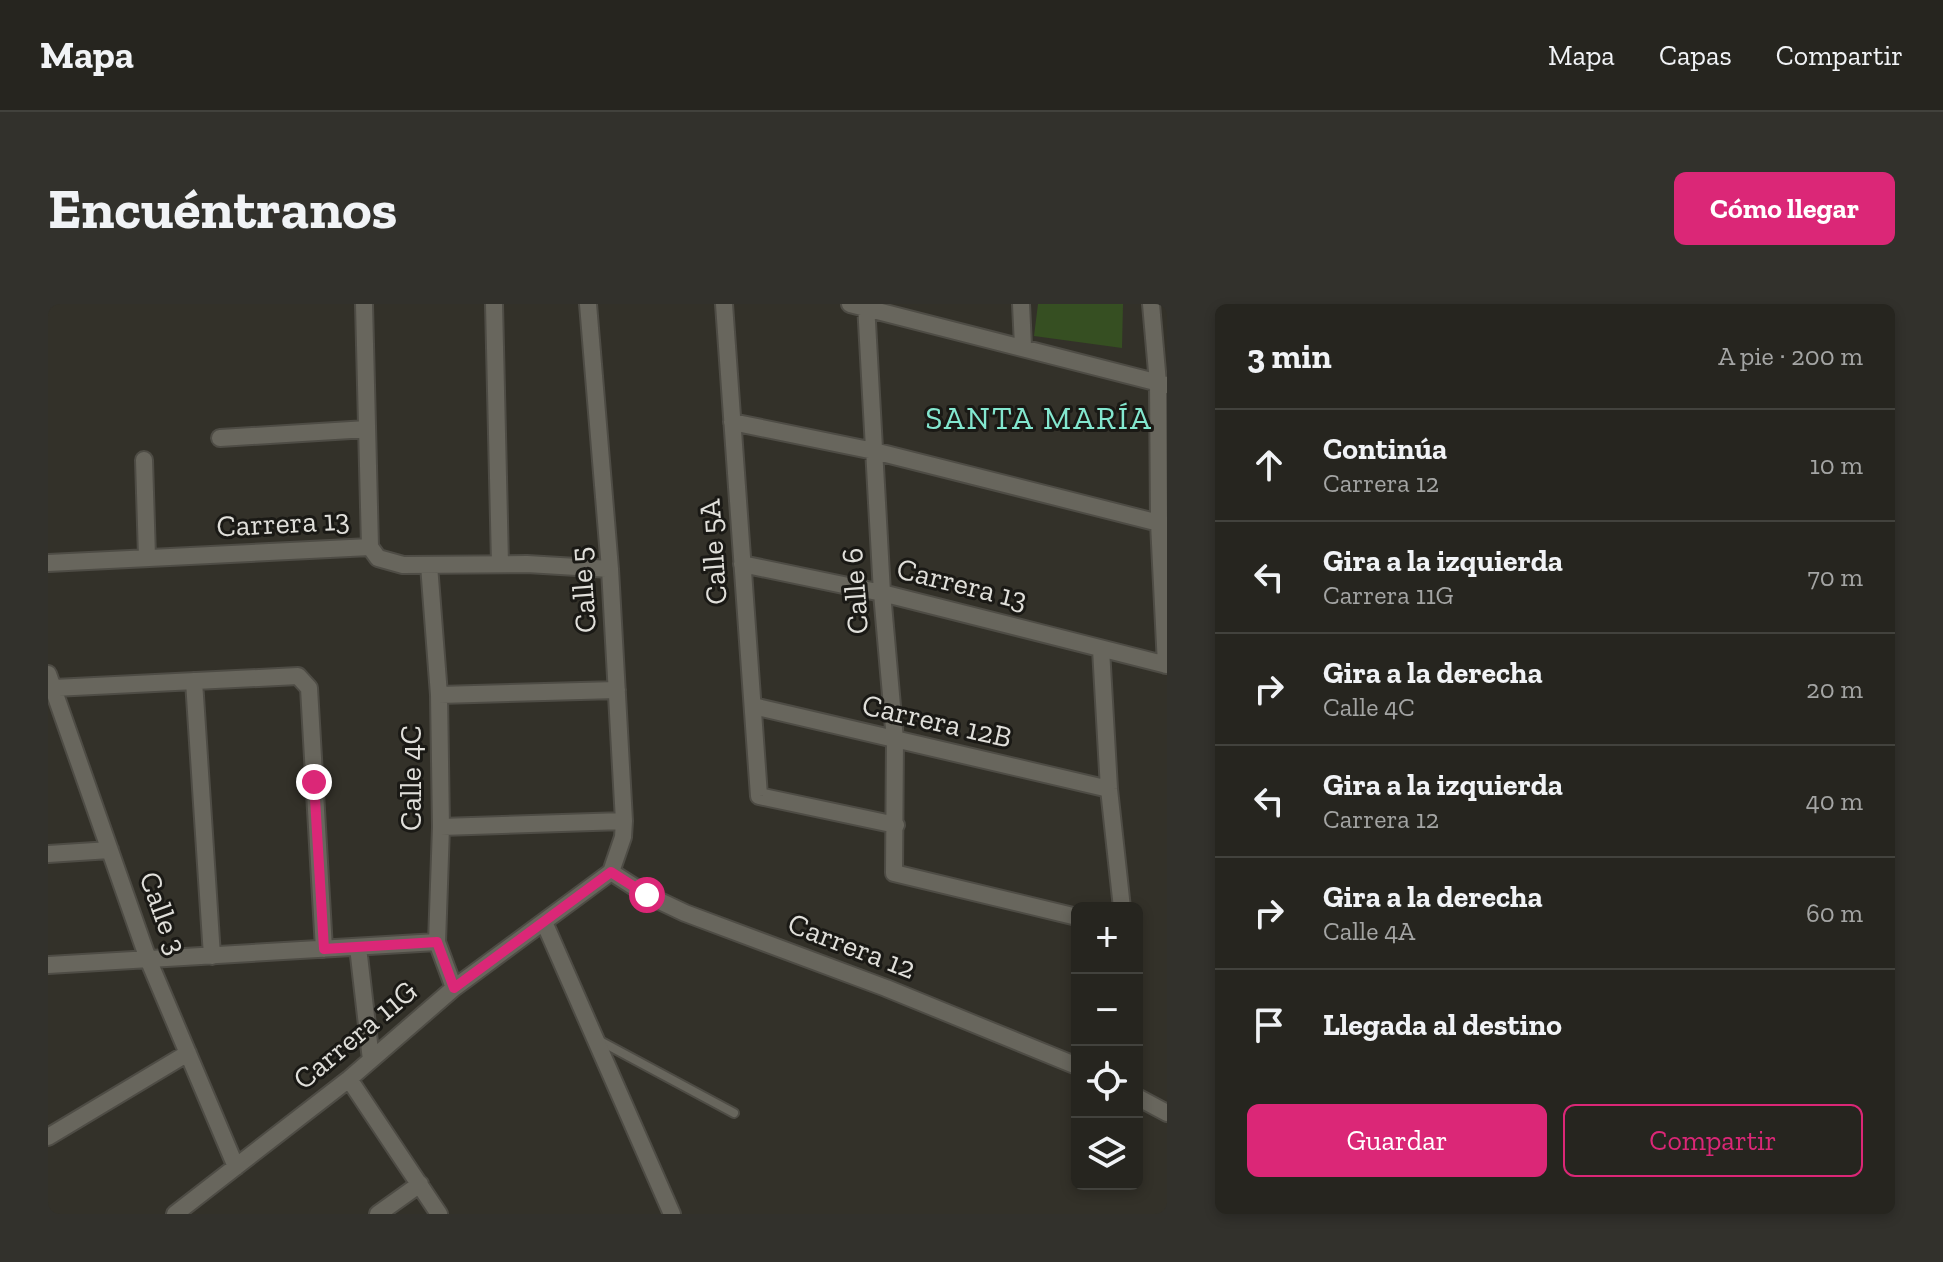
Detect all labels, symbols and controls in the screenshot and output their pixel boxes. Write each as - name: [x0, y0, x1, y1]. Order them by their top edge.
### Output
- text: Mapa: [40, 32, 134, 78]
- text: Mapa: [1548, 39, 1615, 72]
- text: Capas: [1659, 39, 1732, 72]
- text: Compartir: [1776, 39, 1903, 72]
- button: Cómo llegar: [1674, 172, 1895, 245]
- text: Encuéntranos: [48, 175, 397, 242]
- text: 3 min: [1247, 336, 1332, 377]
- text: A pie · 200 m: [1718, 340, 1863, 372]
- district label: SANTA MARÍA: [925, 399, 1153, 437]
- text: Continúa: [1323, 431, 1447, 467]
- icon: ahead: [1247, 443, 1291, 487]
- text: 10 m: [1810, 449, 1863, 481]
- text: Carrera 12: [1323, 467, 1439, 499]
- street label: Calle 5A: [691, 498, 735, 606]
- street label: Carrera 13: [216, 502, 350, 544]
- text: Gira a la izquierda: [1323, 543, 1563, 579]
- street label: Calle 5: [562, 546, 604, 634]
- street label: Calle 6: [834, 547, 876, 635]
- street label: Carrera 13: [893, 550, 1031, 618]
- icon: left: [1247, 555, 1291, 599]
- text: 70 m: [1807, 561, 1863, 593]
- text: Carrera 11G: [1323, 579, 1453, 611]
- text: Gira a la derecha: [1323, 655, 1543, 691]
- icon: right: [1247, 667, 1291, 711]
- text: 20 m: [1806, 673, 1863, 705]
- street label: Carrera 12B: [859, 686, 1015, 756]
- text: Calle 4C: [1323, 691, 1415, 723]
- street label: Calle 4C: [393, 725, 429, 831]
- route end: [296, 764, 332, 800]
- text: Gira a la izquierda: [1323, 767, 1563, 803]
- icon: left: [1247, 779, 1291, 823]
- text: 40 m: [1806, 785, 1863, 817]
- text: Carrera 12: [1323, 803, 1439, 835]
- street label: Calle 3: [131, 867, 195, 959]
- route start: [629, 877, 665, 913]
- text: Gira a la derecha: [1323, 879, 1543, 915]
- icon: right: [1247, 891, 1291, 935]
- text: 60 m: [1806, 897, 1863, 929]
- map controls: [1071, 902, 1143, 1190]
- button: +: [1071, 902, 1143, 974]
- street label: Carrera 12: [783, 905, 921, 987]
- text: Calle 4A: [1323, 915, 1415, 947]
- street label: Carrera 11G: [286, 973, 424, 1097]
- button: −: [1071, 974, 1143, 1046]
- icon: arrive: [1247, 1003, 1291, 1047]
- text: Llegada al destino: [1323, 1007, 1562, 1043]
- button: locate: [1071, 1046, 1143, 1118]
- button: Guardar: [1247, 1104, 1547, 1177]
- button: Compartir: [1563, 1104, 1863, 1177]
- button: layers: [1071, 1118, 1143, 1190]

